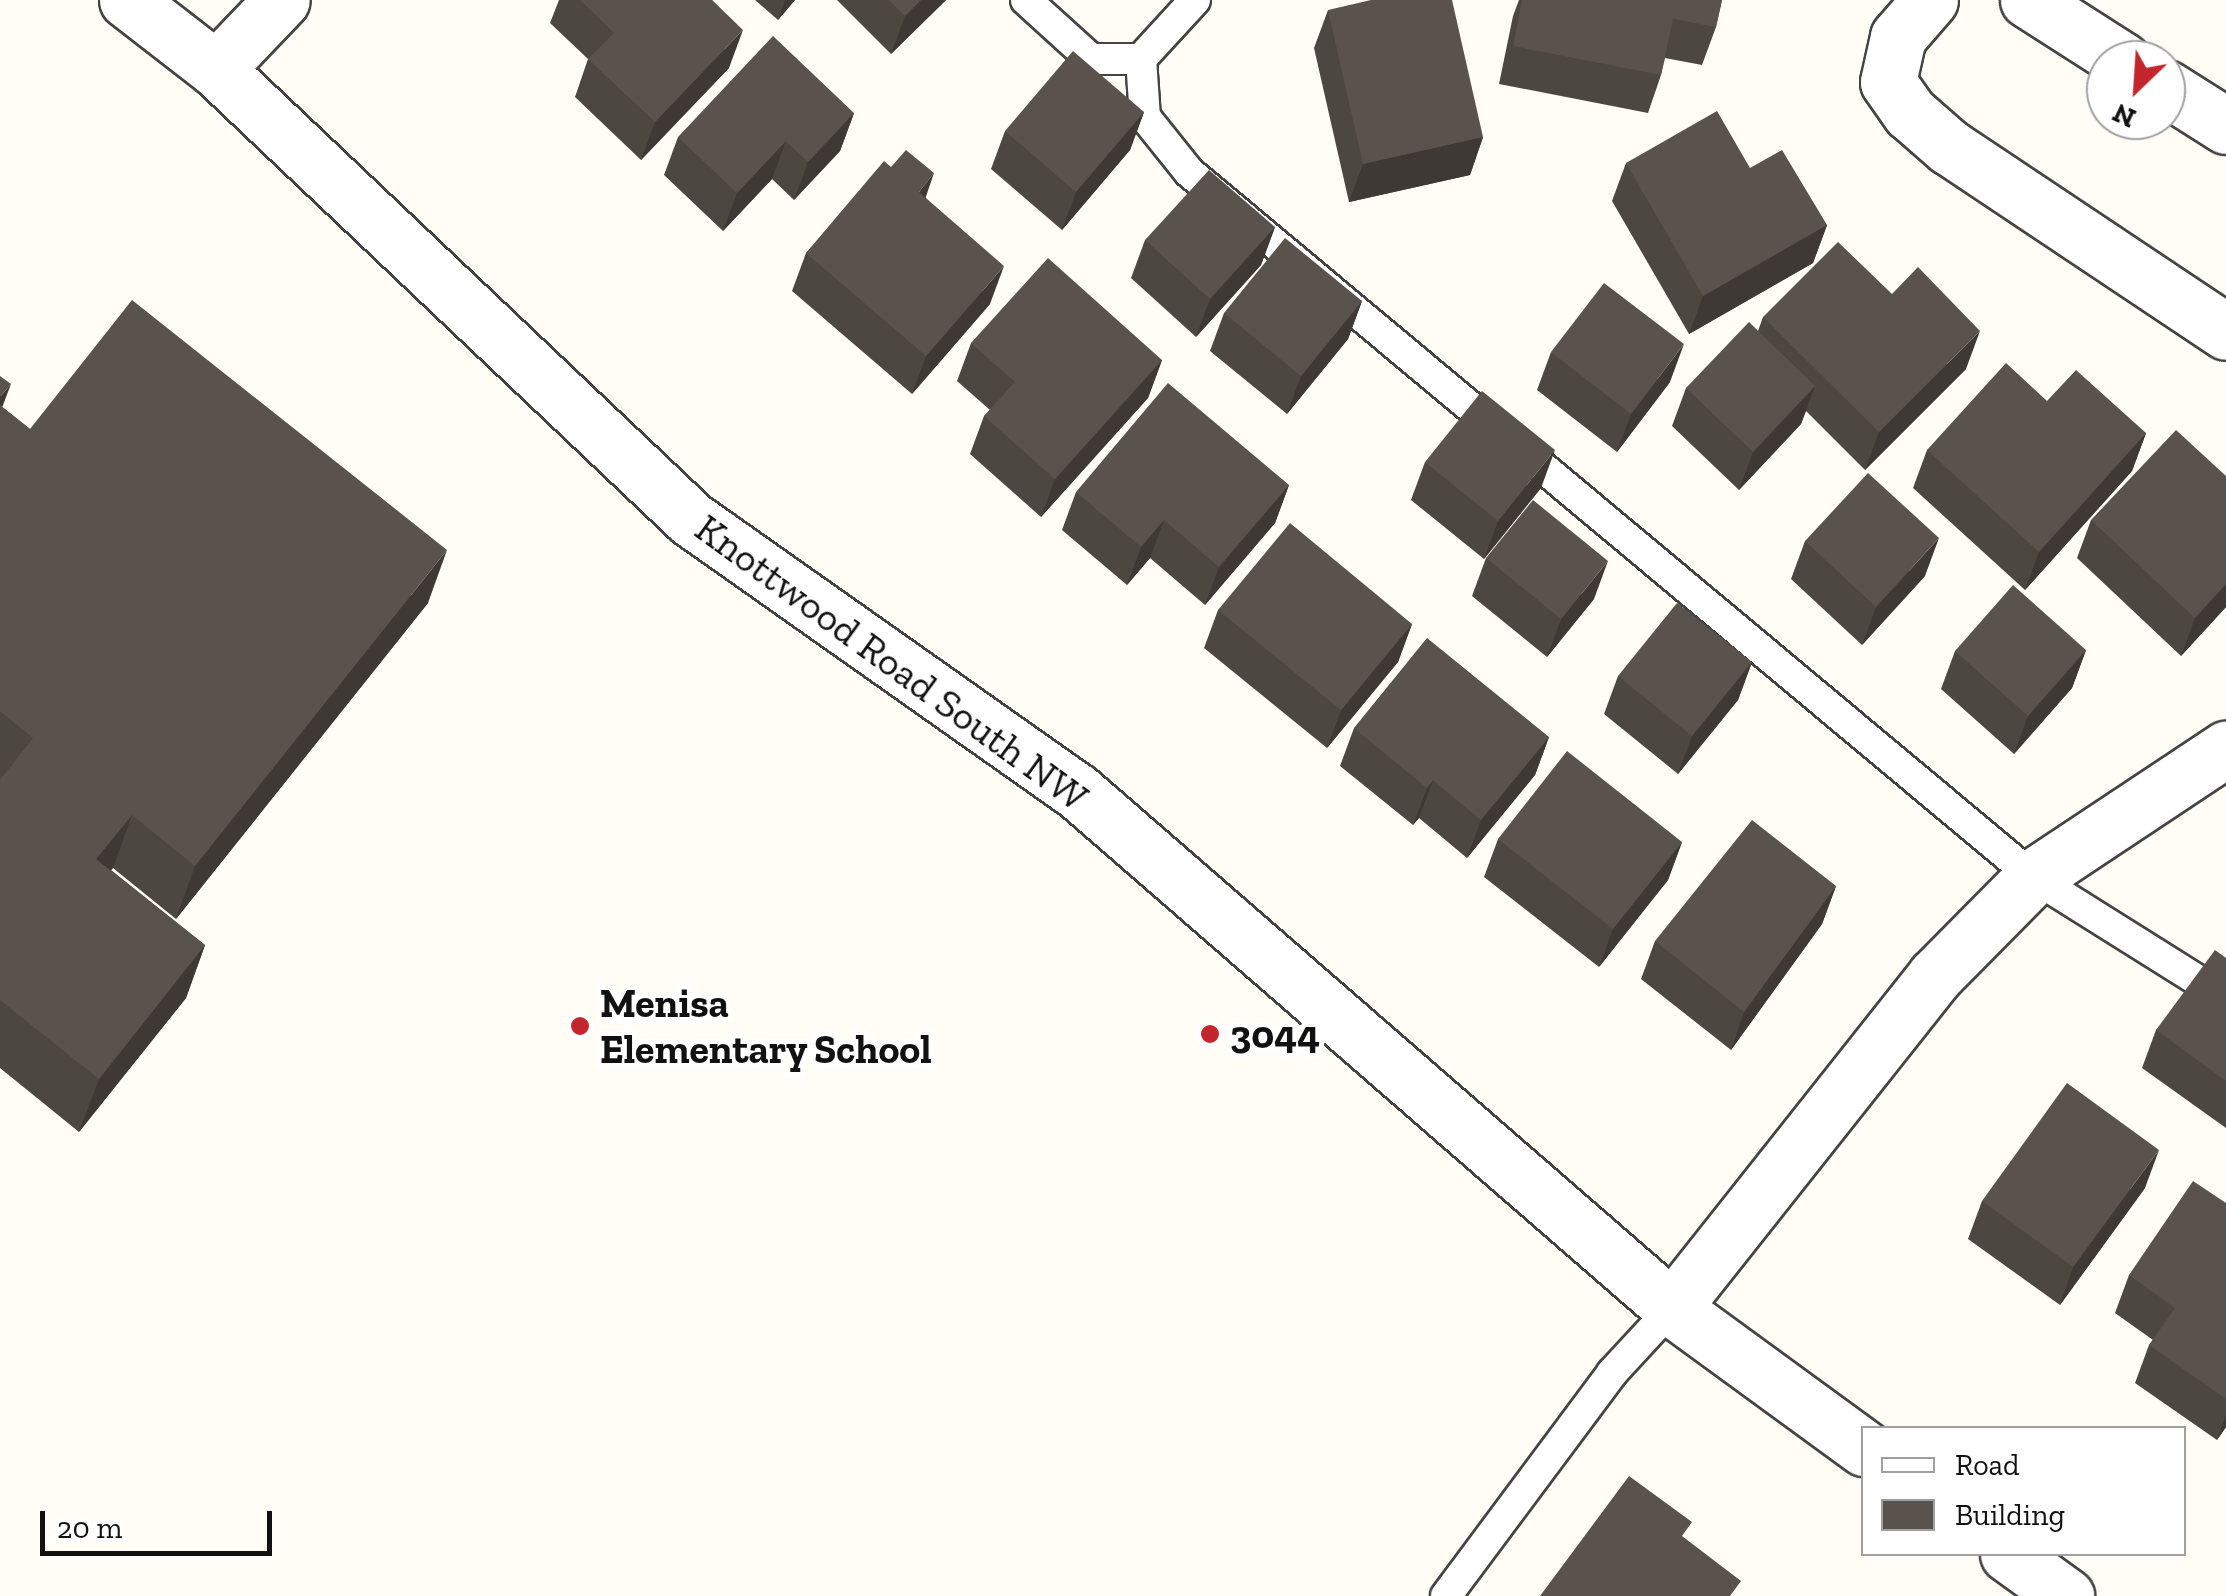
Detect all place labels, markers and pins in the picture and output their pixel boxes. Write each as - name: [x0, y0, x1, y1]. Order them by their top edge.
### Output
- place label: Menisa Elementary School: [600, 979, 933, 1073]
- place label: 3044: [1230, 1010, 1320, 1058]
- marker: Menisa Elementary School: [569, 1015, 591, 1037]
- marker: 3044: [1199, 1023, 1221, 1045]

